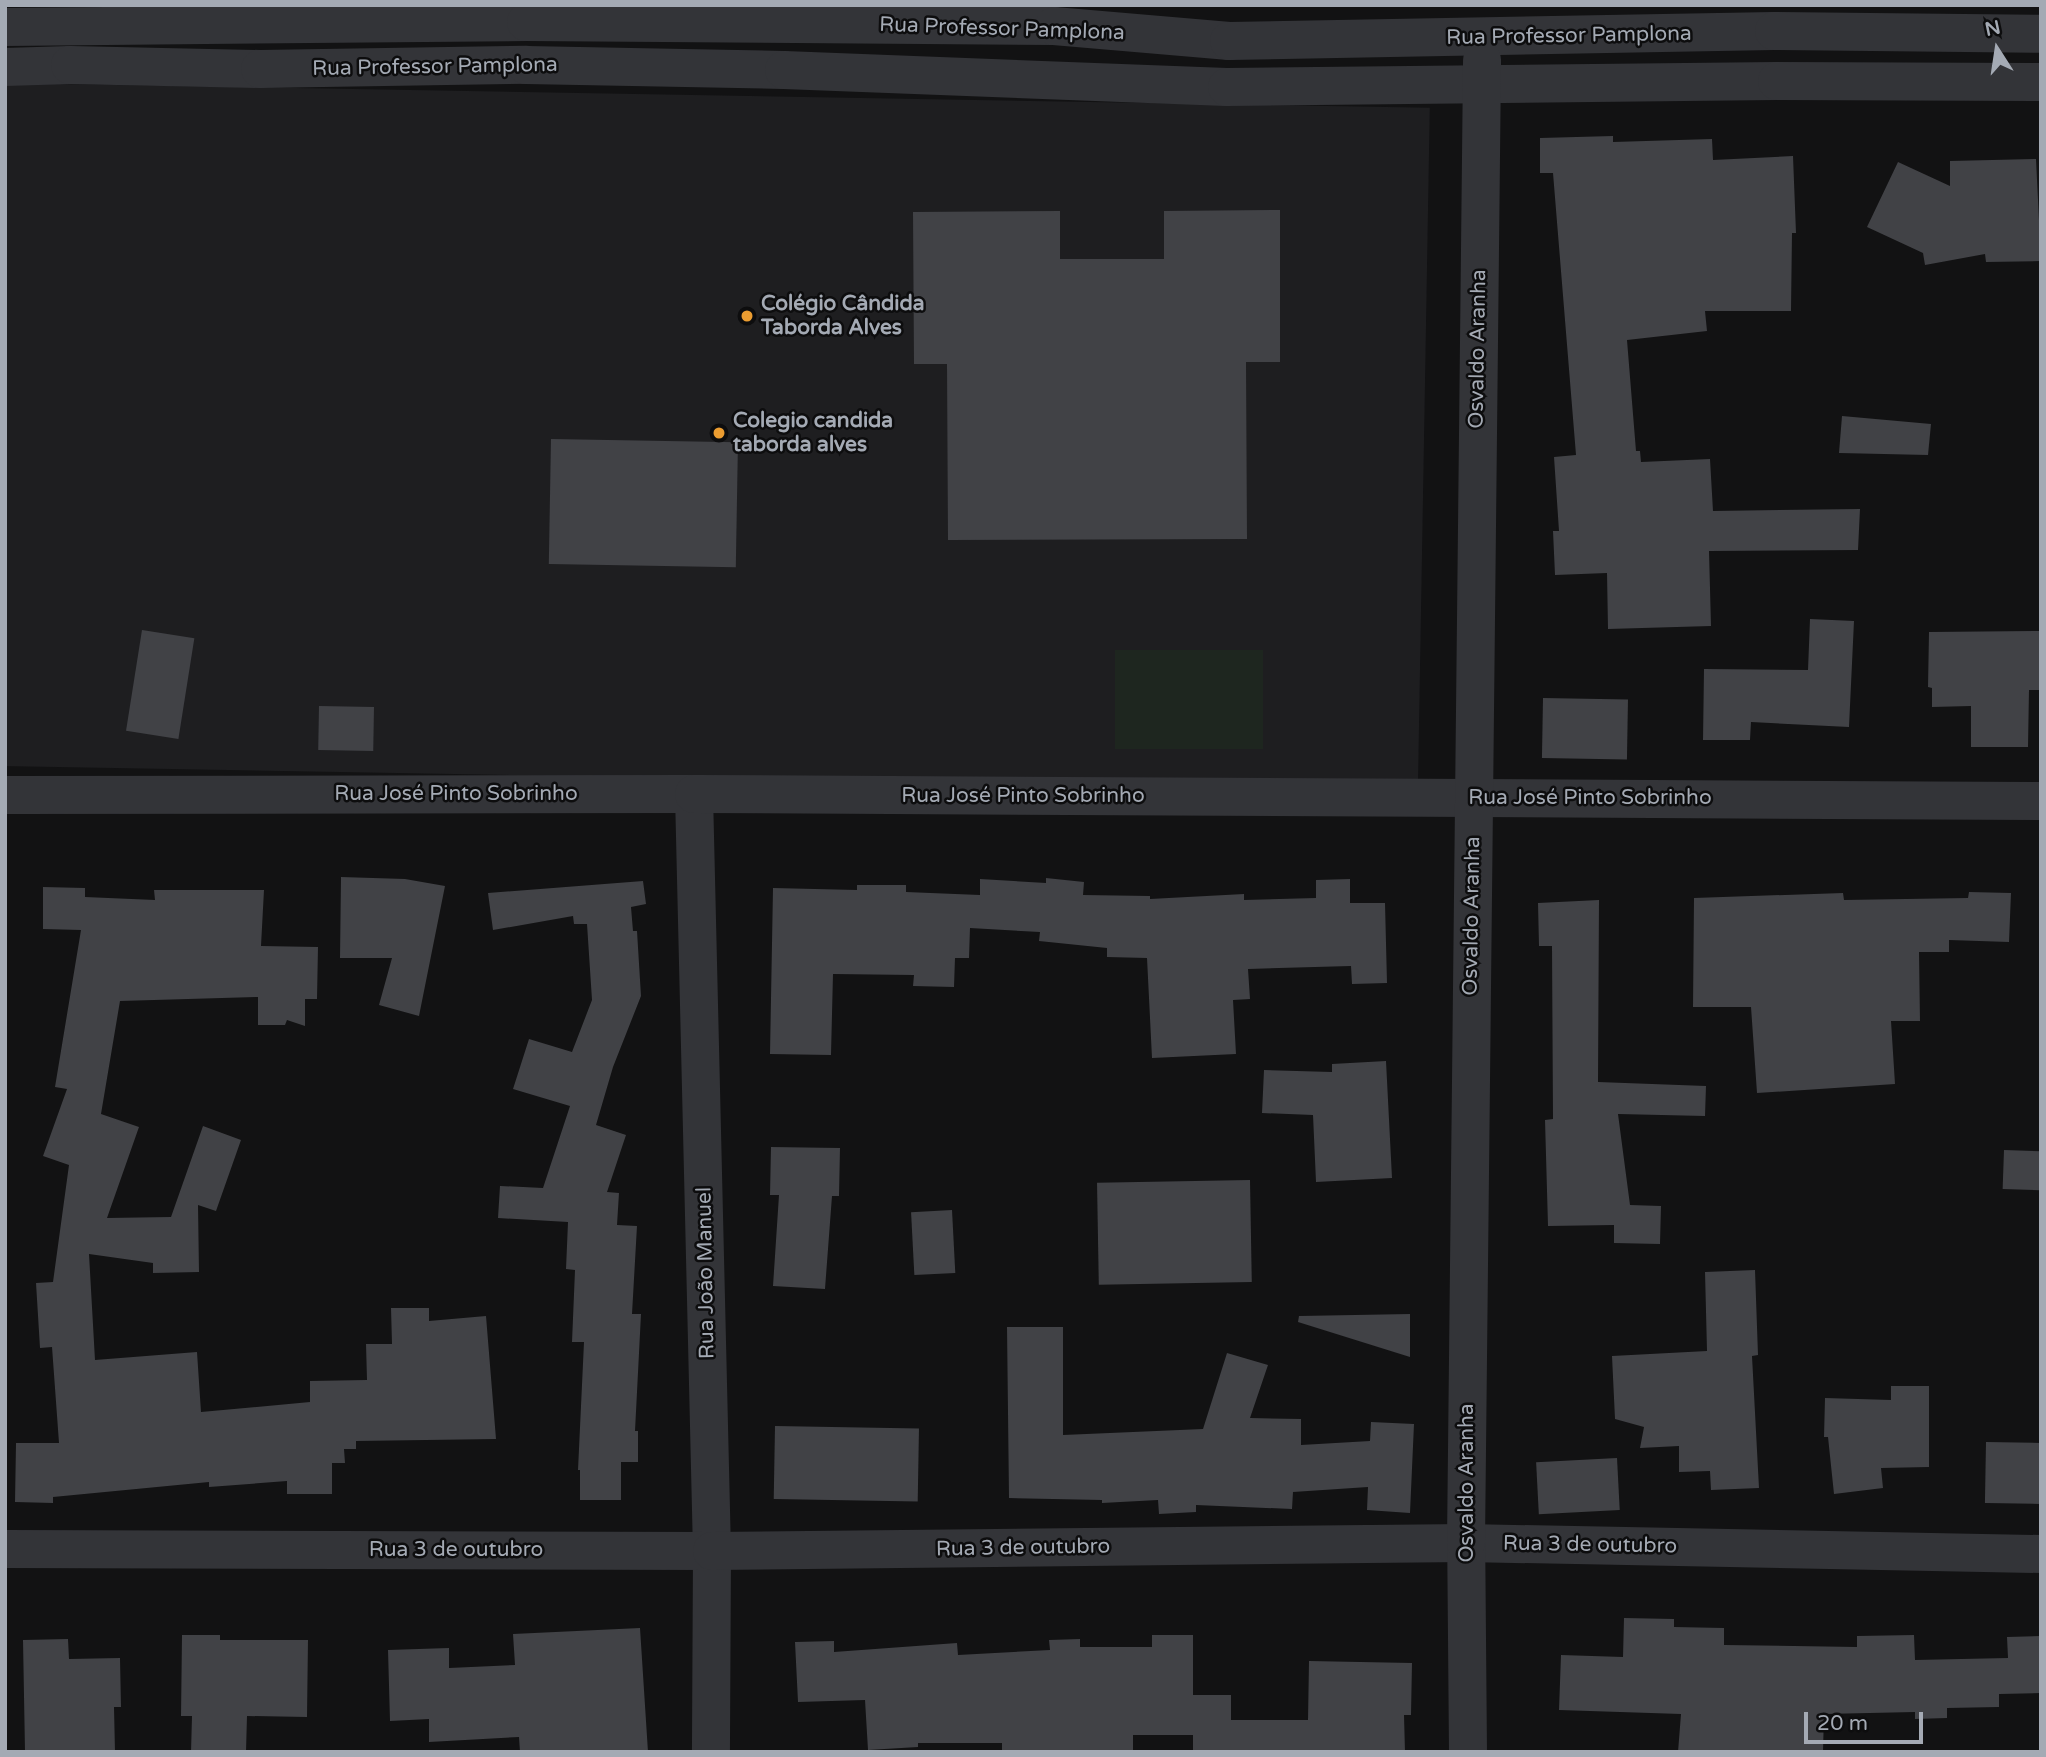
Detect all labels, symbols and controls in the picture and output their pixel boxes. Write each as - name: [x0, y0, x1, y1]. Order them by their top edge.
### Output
- street label: Rua Professor Pamplona: [879, 12, 1125, 46]
- north arrow: [1962, 14, 2032, 84]
- text: N: [1983, 16, 2002, 41]
- street label: Rua Professor Pamplona: [1446, 21, 1692, 51]
- street label: Rua Professor Pamplona: [312, 52, 558, 82]
- street label: Osvaldo Aranha: [1464, 269, 1492, 429]
- place label: Colégio Cândida Taborda Alves: [761, 291, 925, 341]
- marker: Colégio Cândida Taborda Alves: [739, 308, 755, 324]
- place label: Colegio candida taborda alves: [733, 408, 893, 458]
- marker: Colegio candida taborda alves: [711, 425, 727, 441]
- street label: Rua José Pinto Sobrinho: [334, 781, 578, 807]
- street label: Rua José Pinto Sobrinho: [901, 783, 1145, 809]
- street label: Rua José Pinto Sobrinho: [1468, 785, 1712, 811]
- street label: Osvaldo Aranha: [1458, 836, 1486, 996]
- street label: Rua João Manuel: [692, 1187, 720, 1359]
- street label: Osvaldo Aranha: [1454, 1403, 1480, 1563]
- street label: Rua 3 de outubro: [1503, 1531, 1677, 1559]
- street label: Rua 3 de outubro: [936, 1534, 1110, 1562]
- street label: Rua 3 de outubro: [369, 1537, 543, 1563]
- scale bar: [1808, 1698, 1927, 1742]
- text: 20 m: [1817, 1711, 1868, 1736]

